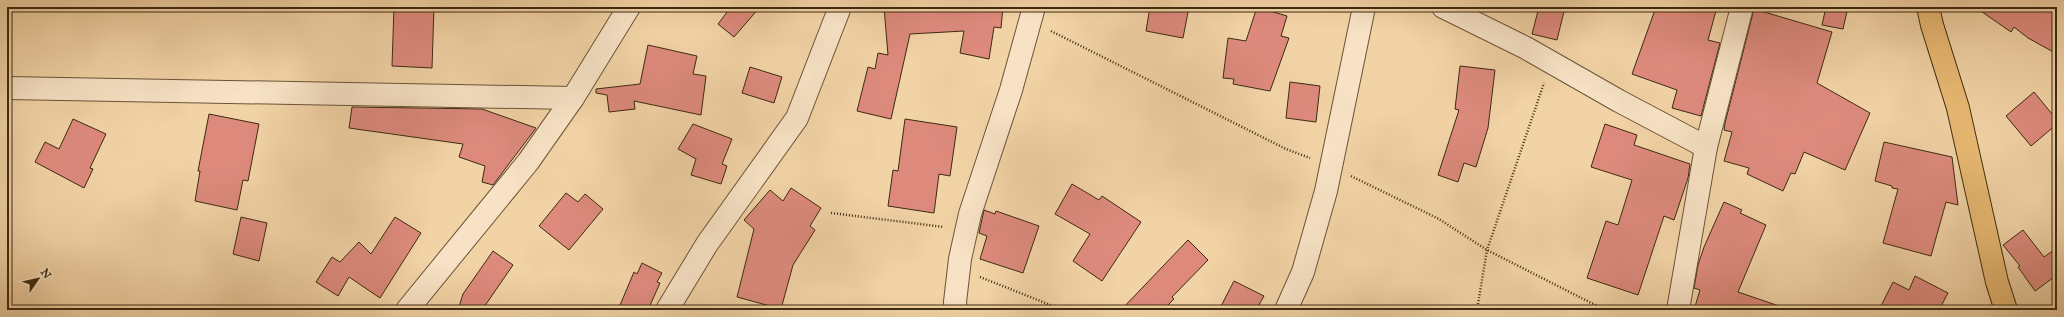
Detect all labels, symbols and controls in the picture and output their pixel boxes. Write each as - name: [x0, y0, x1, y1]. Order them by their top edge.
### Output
- north arrow: [18, 259, 58, 299]
- text: N: [38, 266, 54, 282]

